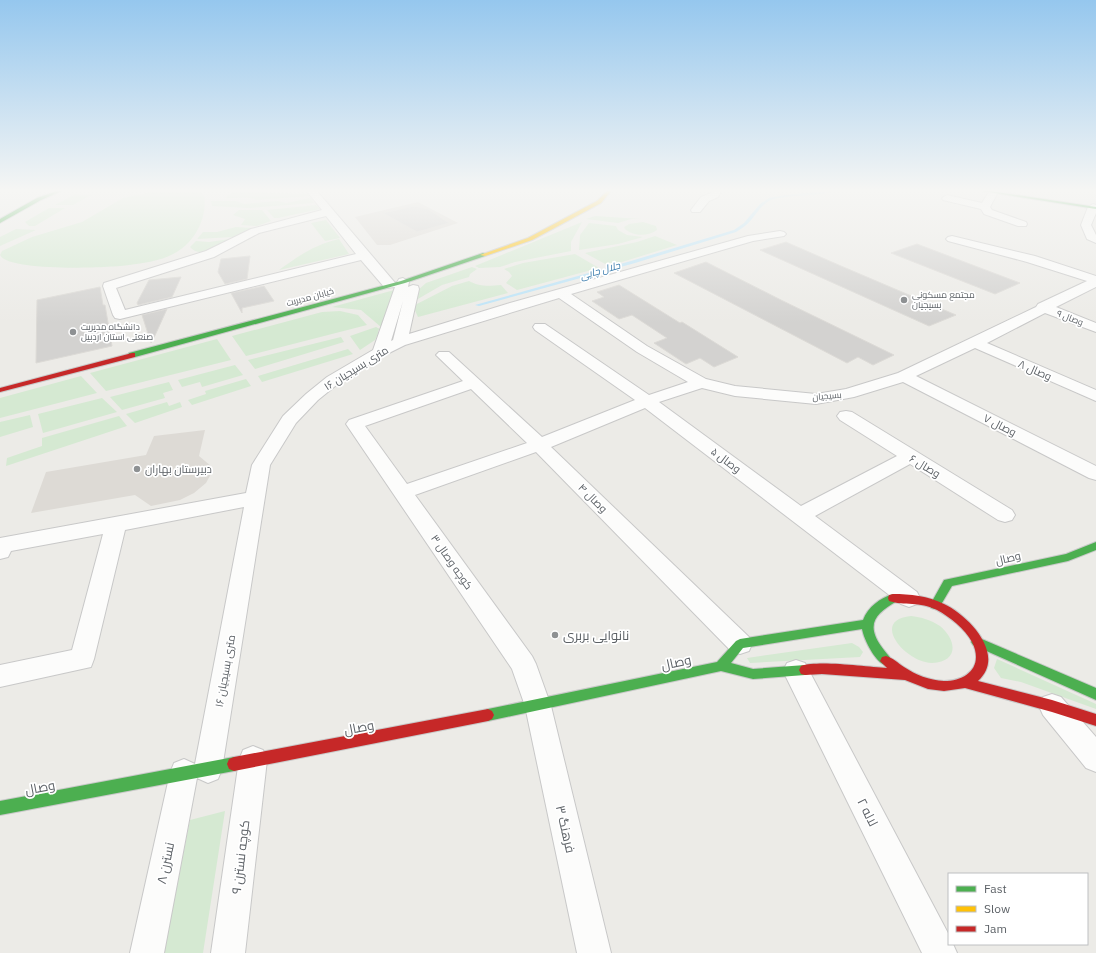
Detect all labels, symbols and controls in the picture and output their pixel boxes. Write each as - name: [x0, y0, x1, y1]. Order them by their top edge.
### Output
- water label: جلال چایی: [578, 258, 622, 283]
- street label: خیابان مدیریت: [285, 285, 335, 308]
- place label: مجتمع مسکونی بسیجیان: [912, 289, 975, 310]
- marker: مجتمع مسکونی بسیجیان: [899, 295, 909, 305]
- street label: وصال ۹: [1055, 307, 1085, 329]
- place label: دانشگاه مدیریت صنعتی استان اردبیل: [81, 321, 153, 342]
- marker: دانشگاه مدیریت صنعتی استان اردبیل: [68, 327, 78, 337]
- street label: ۱۶ متری بسیجیان: [321, 343, 391, 393]
- street label: وصال ۸: [1016, 356, 1054, 384]
- street label: بسیجیان: [812, 389, 842, 402]
- street label: وصال ۷: [981, 411, 1019, 439]
- street label: وصال ۵: [708, 444, 744, 476]
- street label: وصال ۶: [907, 451, 943, 481]
- place label: دبیرستان بهاران: [145, 462, 212, 476]
- marker: دبیرستان بهاران: [132, 464, 142, 474]
- street label: وصال ۴: [575, 480, 611, 516]
- street label: کوچه وصال ۳: [428, 532, 476, 592]
- street label: وصال: [994, 548, 1022, 568]
- place label: نانوایی بربری: [563, 627, 629, 644]
- marker: نانوایی بربری: [550, 630, 560, 640]
- street label: ۱۶ متری بسیجیان: [212, 634, 238, 708]
- street label: وصال: [660, 651, 693, 674]
- street label: وصال: [343, 716, 376, 739]
- street label: وصال: [24, 776, 57, 799]
- street label: لاله ۲: [853, 795, 882, 829]
- street label: فرهنگ ۳: [552, 804, 579, 855]
- street label: کوچه نسترن ۹: [228, 819, 254, 895]
- street label: نسترن ۸: [153, 841, 178, 886]
- legend: [948, 873, 1088, 945]
- text: Fast: [984, 881, 1007, 896]
- text: Slow: [984, 901, 1010, 916]
- text: Jam: [984, 921, 1007, 936]

